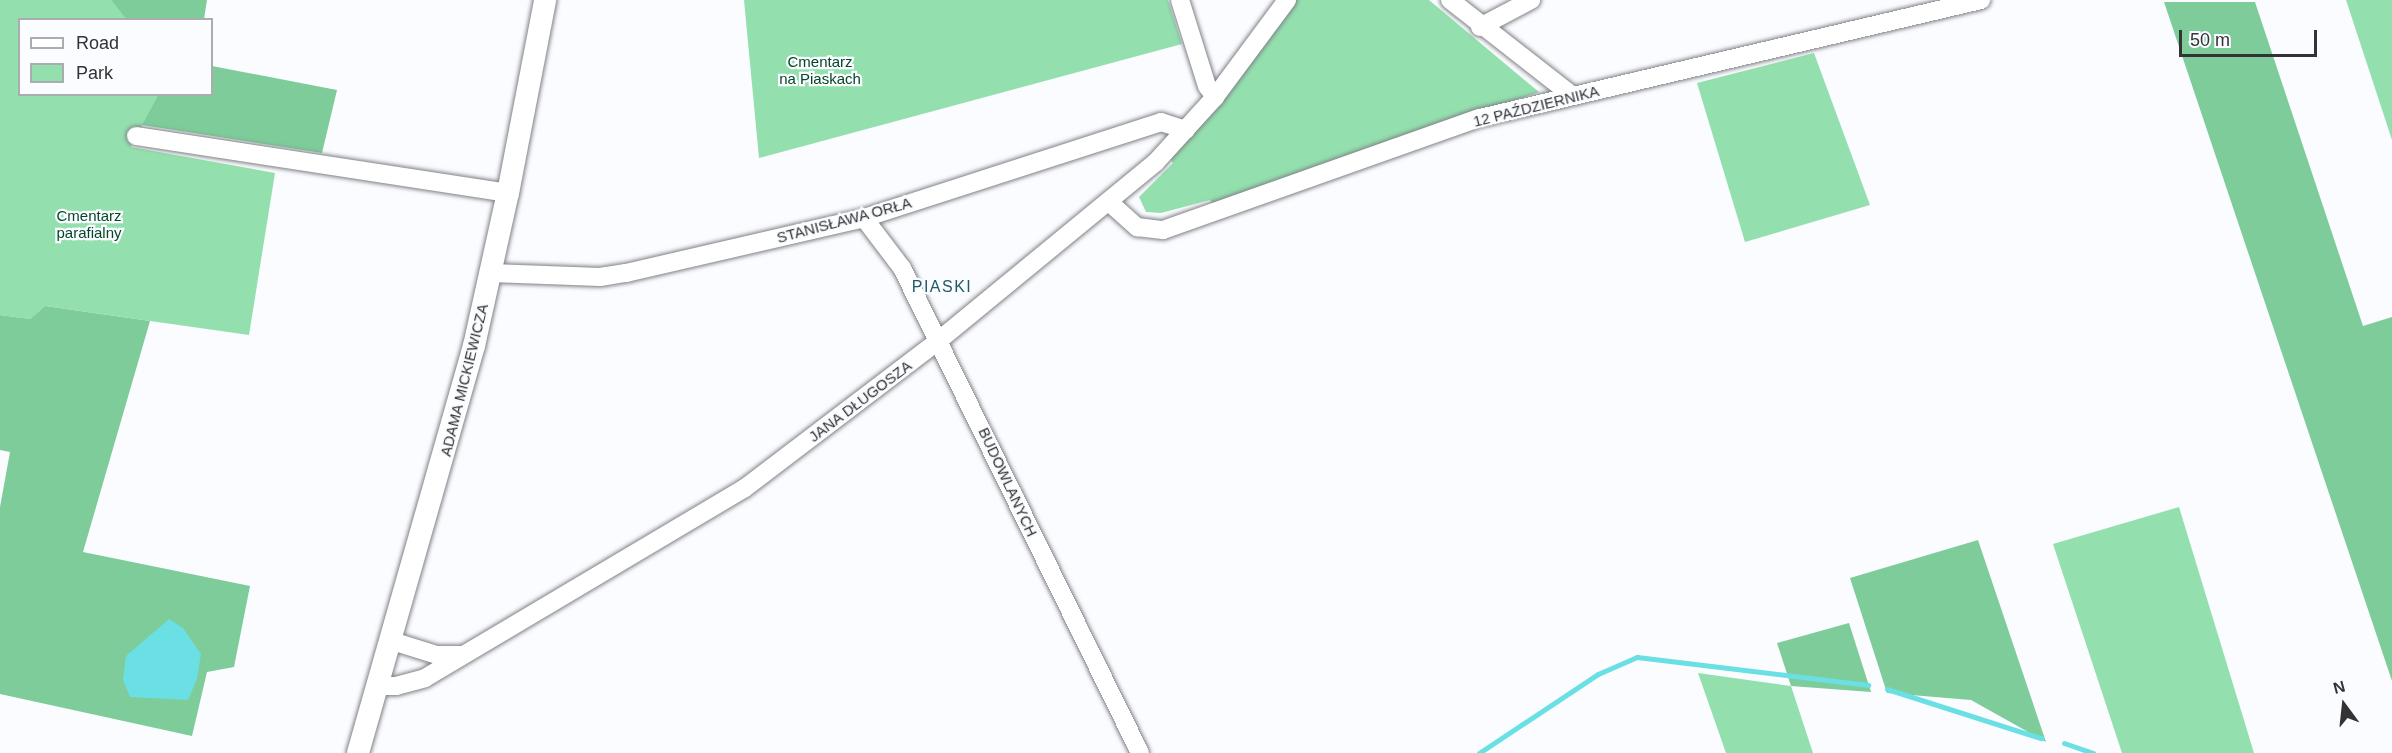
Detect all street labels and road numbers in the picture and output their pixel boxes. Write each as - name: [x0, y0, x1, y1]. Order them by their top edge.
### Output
- street label: 12 PAŹDZIERNIKA: [1471, 82, 1601, 130]
- street label: STANISŁAWA ORŁA: [774, 193, 914, 247]
- street label: ADAMA MICKIEWICZA: [436, 301, 492, 459]
- street label: JANA DŁUGOSZA: [805, 356, 915, 446]
- street label: BUDOWLANYCH: [975, 425, 1041, 539]

